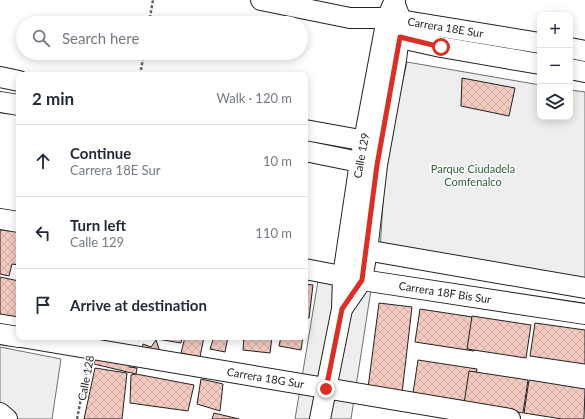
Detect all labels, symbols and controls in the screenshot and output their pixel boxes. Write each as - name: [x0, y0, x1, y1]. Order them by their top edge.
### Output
- map controls: [537, 12, 573, 120]
- button: +: [537, 12, 573, 48]
- street label: Carrera 18E Sur: [407, 14, 484, 40]
- search box: [16, 16, 308, 60]
- icon: search: [30, 27, 52, 49]
- text: Search here: [62, 29, 139, 47]
- route start: [432, 38, 450, 56]
- button: −: [537, 48, 573, 84]
- button: layers: [537, 84, 573, 120]
- text: 2 min: [32, 88, 74, 109]
- text: Walk · 120 m: [216, 90, 292, 106]
- street label: Calle 129: [351, 132, 371, 179]
- text: Continue: [70, 144, 131, 162]
- icon: ahead: [32, 150, 54, 172]
- text: 10 m: [263, 153, 292, 169]
- text: Carrera 18E Sur: [70, 162, 160, 178]
- park label: Parque Ciudadela Comfenalco: [431, 162, 515, 188]
- text: Turn left: [70, 216, 126, 234]
- icon: left: [32, 222, 54, 244]
- text: 110 m: [255, 225, 292, 241]
- text: Calle 129: [70, 234, 124, 250]
- street label: Carrera 18F Bis Sur: [398, 279, 492, 306]
- icon: arrive: [32, 294, 54, 316]
- text: Arrive at destination: [70, 296, 207, 314]
- street label: Calle 128: [75, 354, 96, 402]
- street label: Carrera 18G Sur: [226, 365, 305, 390]
- route end: [317, 380, 335, 398]

